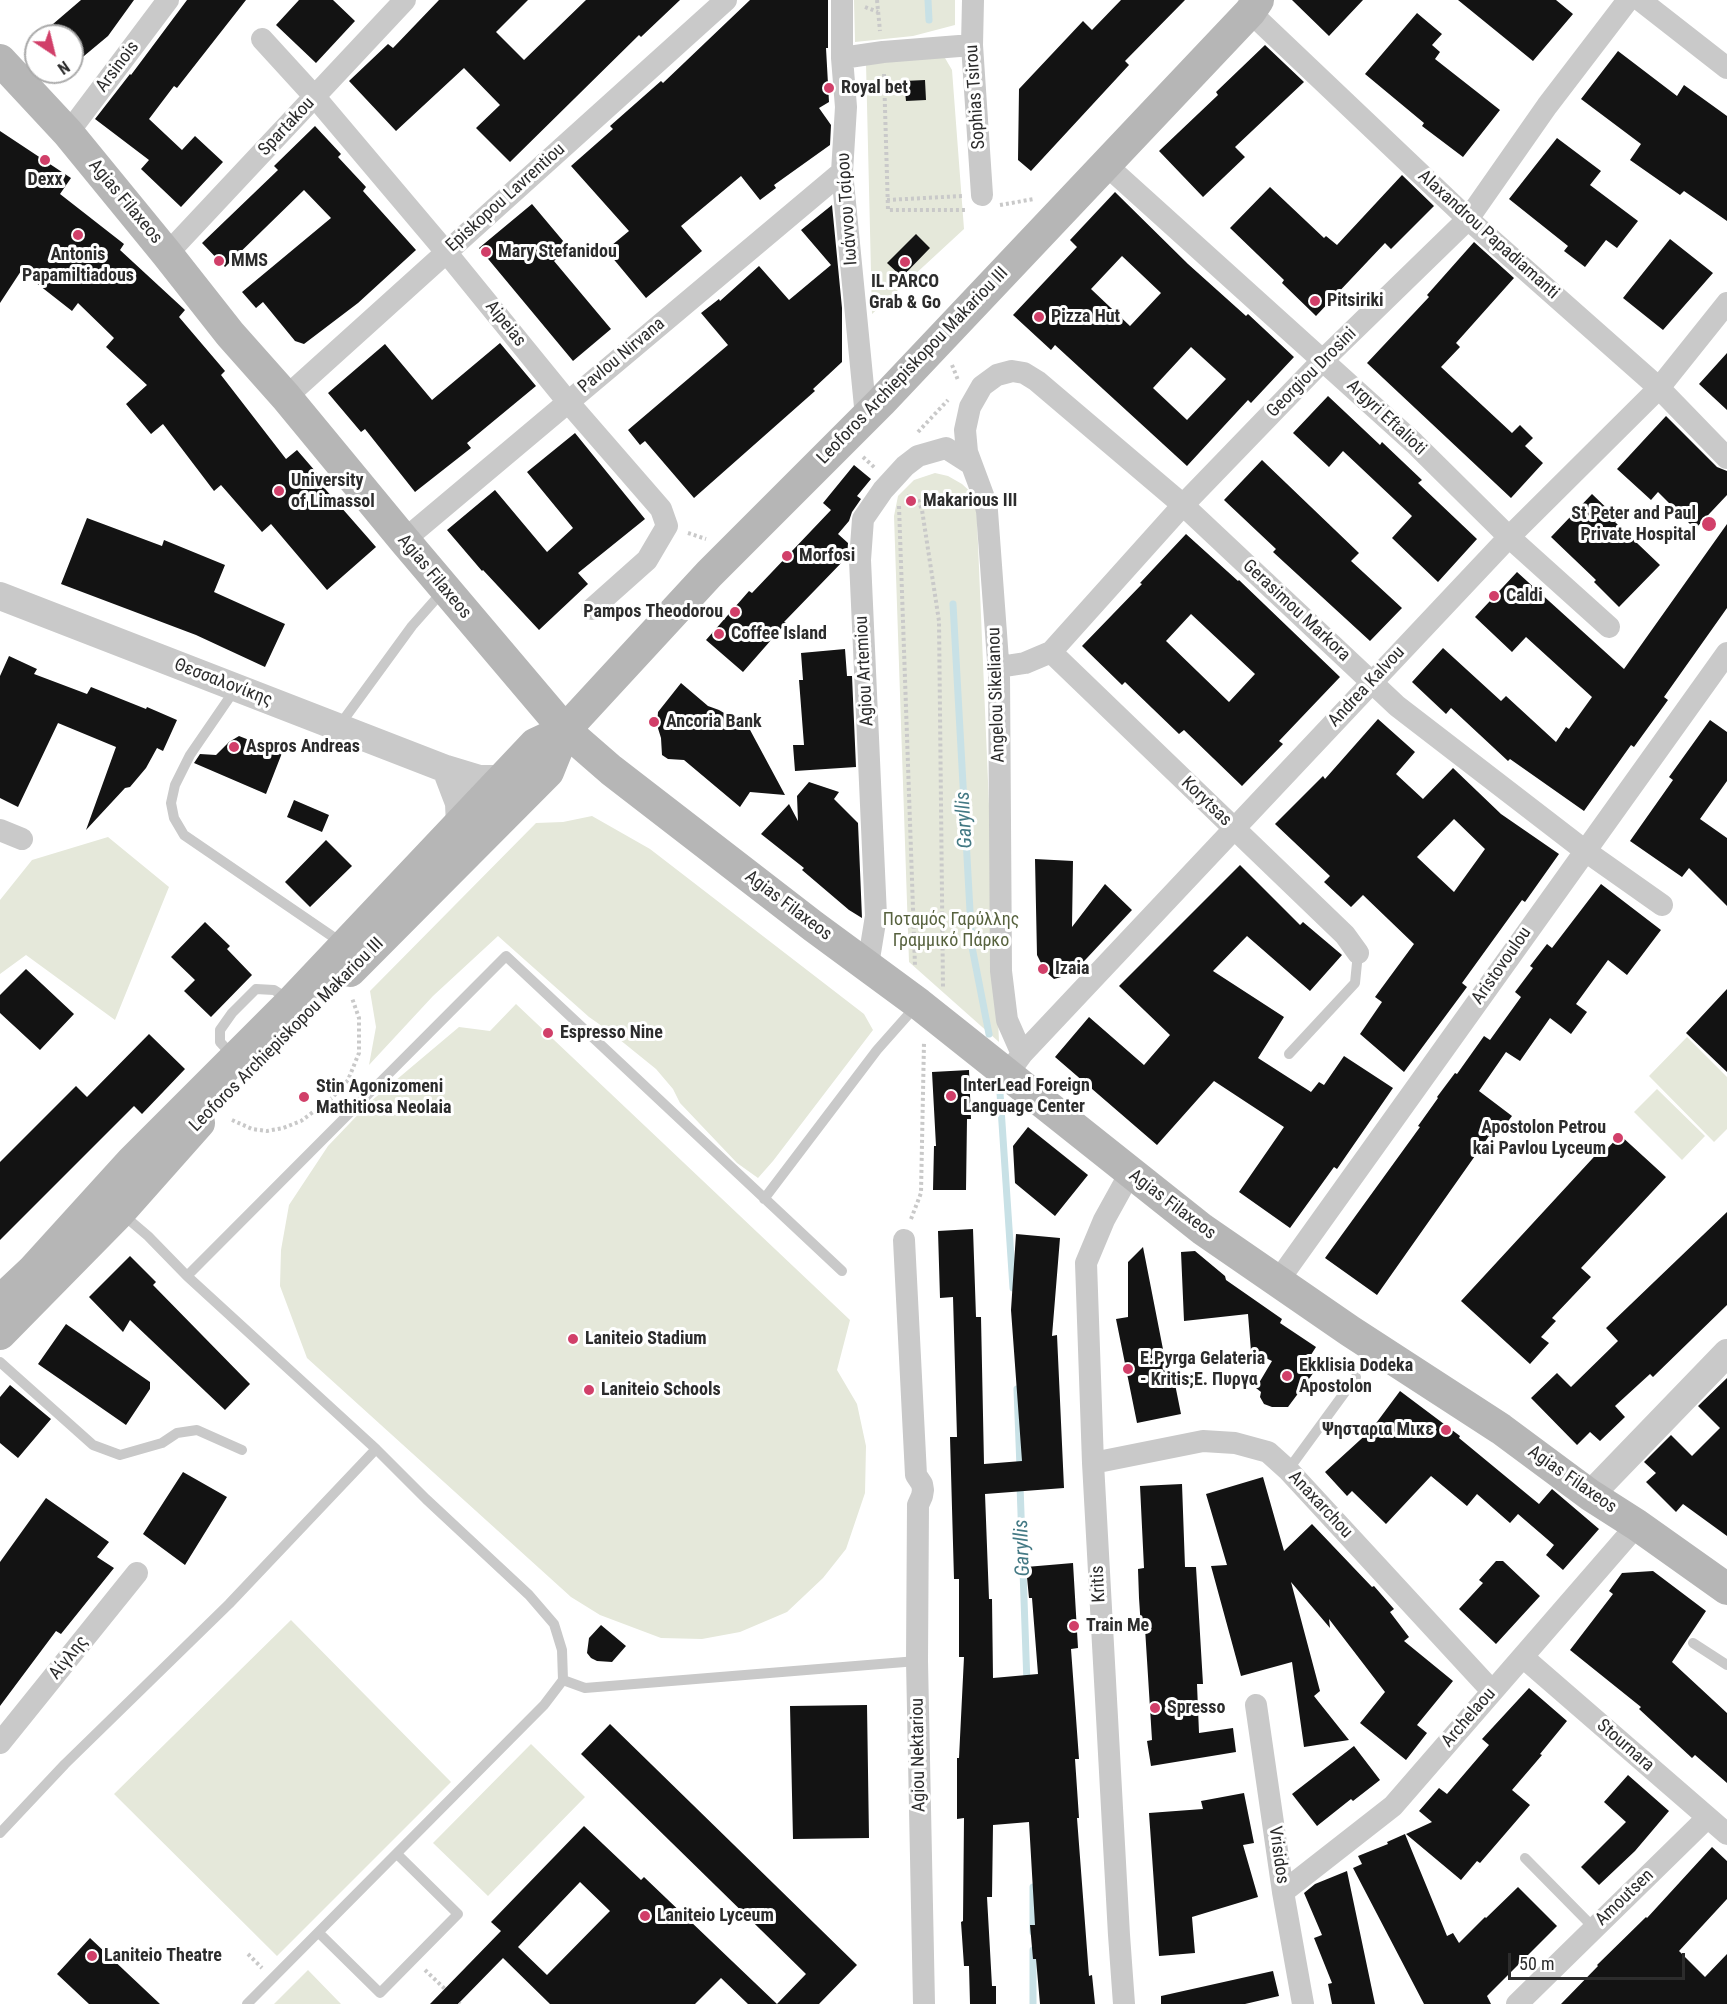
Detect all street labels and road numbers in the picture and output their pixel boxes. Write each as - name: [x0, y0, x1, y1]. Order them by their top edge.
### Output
- street label: Arsinois: [92, 37, 144, 97]
- street label: Sophias Tsirou: [962, 44, 990, 150]
- street label: Spartakou: [254, 93, 320, 161]
- street label: Episkopou Lavrentiou: [442, 139, 570, 257]
- street label: Ιωάννου Τσίρου: [833, 152, 863, 266]
- street label: Agias Filaxeos: [84, 155, 166, 249]
- street label: Alaxandrou Papadiamanti: [1413, 166, 1563, 304]
- street label: Leoforos Archiepiskopou Makariou III: [813, 263, 1013, 469]
- street label: Aipeias: [480, 297, 530, 351]
- street label: Pavlou Nirvana: [574, 313, 670, 399]
- street label: Georgiou Drosini: [1263, 324, 1361, 422]
- street label: Argyri Eftalioti: [1342, 376, 1430, 460]
- street label: Agias Filaxeos: [393, 530, 475, 624]
- street label: Gerasimou Markora: [1238, 556, 1354, 666]
- street label: Agiou Artemiou: [851, 615, 879, 727]
- street label: Angelou Sikelianou: [984, 627, 1010, 763]
- street label: Andrea Kalvou: [1324, 642, 1410, 732]
- street label: Θεσσαλονίκης: [171, 654, 275, 712]
- street label: Korytsas: [1176, 773, 1236, 831]
- street label: Agias Filaxeos: [740, 866, 836, 946]
- street label: Aristovoulou: [1468, 923, 1536, 1009]
- street label: Leoforos Archiepiskopou Makariou III: [185, 933, 389, 1137]
- street label: Agias Filaxeos: [1124, 1165, 1220, 1245]
- street label: Agias Filaxeos: [1523, 1442, 1621, 1518]
- street label: Anaxarchou: [1283, 1467, 1357, 1543]
- street label: Kritis: [1087, 1565, 1111, 1603]
- street label: Αίγλης: [45, 1632, 93, 1684]
- street label: Archelaou: [1437, 1684, 1501, 1752]
- street label: Agiou Nektariou: [907, 1698, 931, 1812]
- street label: Stournara: [1592, 1715, 1658, 1777]
- street label: Vrisidos: [1263, 1825, 1293, 1885]
- street label: Amoutsen: [1591, 1865, 1659, 1931]

